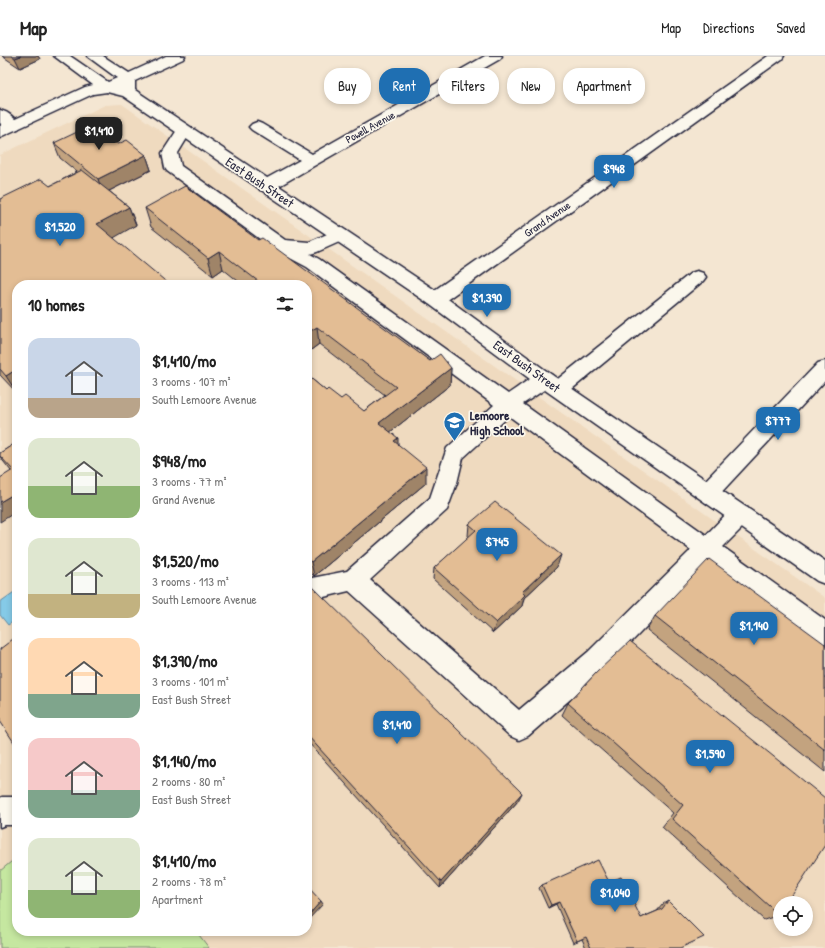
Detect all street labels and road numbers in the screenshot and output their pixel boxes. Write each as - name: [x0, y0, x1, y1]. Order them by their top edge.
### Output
- street label: Powell Avenue: [343, 107, 398, 146]
- street label: East Bush Street: [222, 152, 298, 212]
- street label: Grand Avenue: [521, 198, 573, 240]
- street label: East Bush Street: [490, 336, 565, 397]

